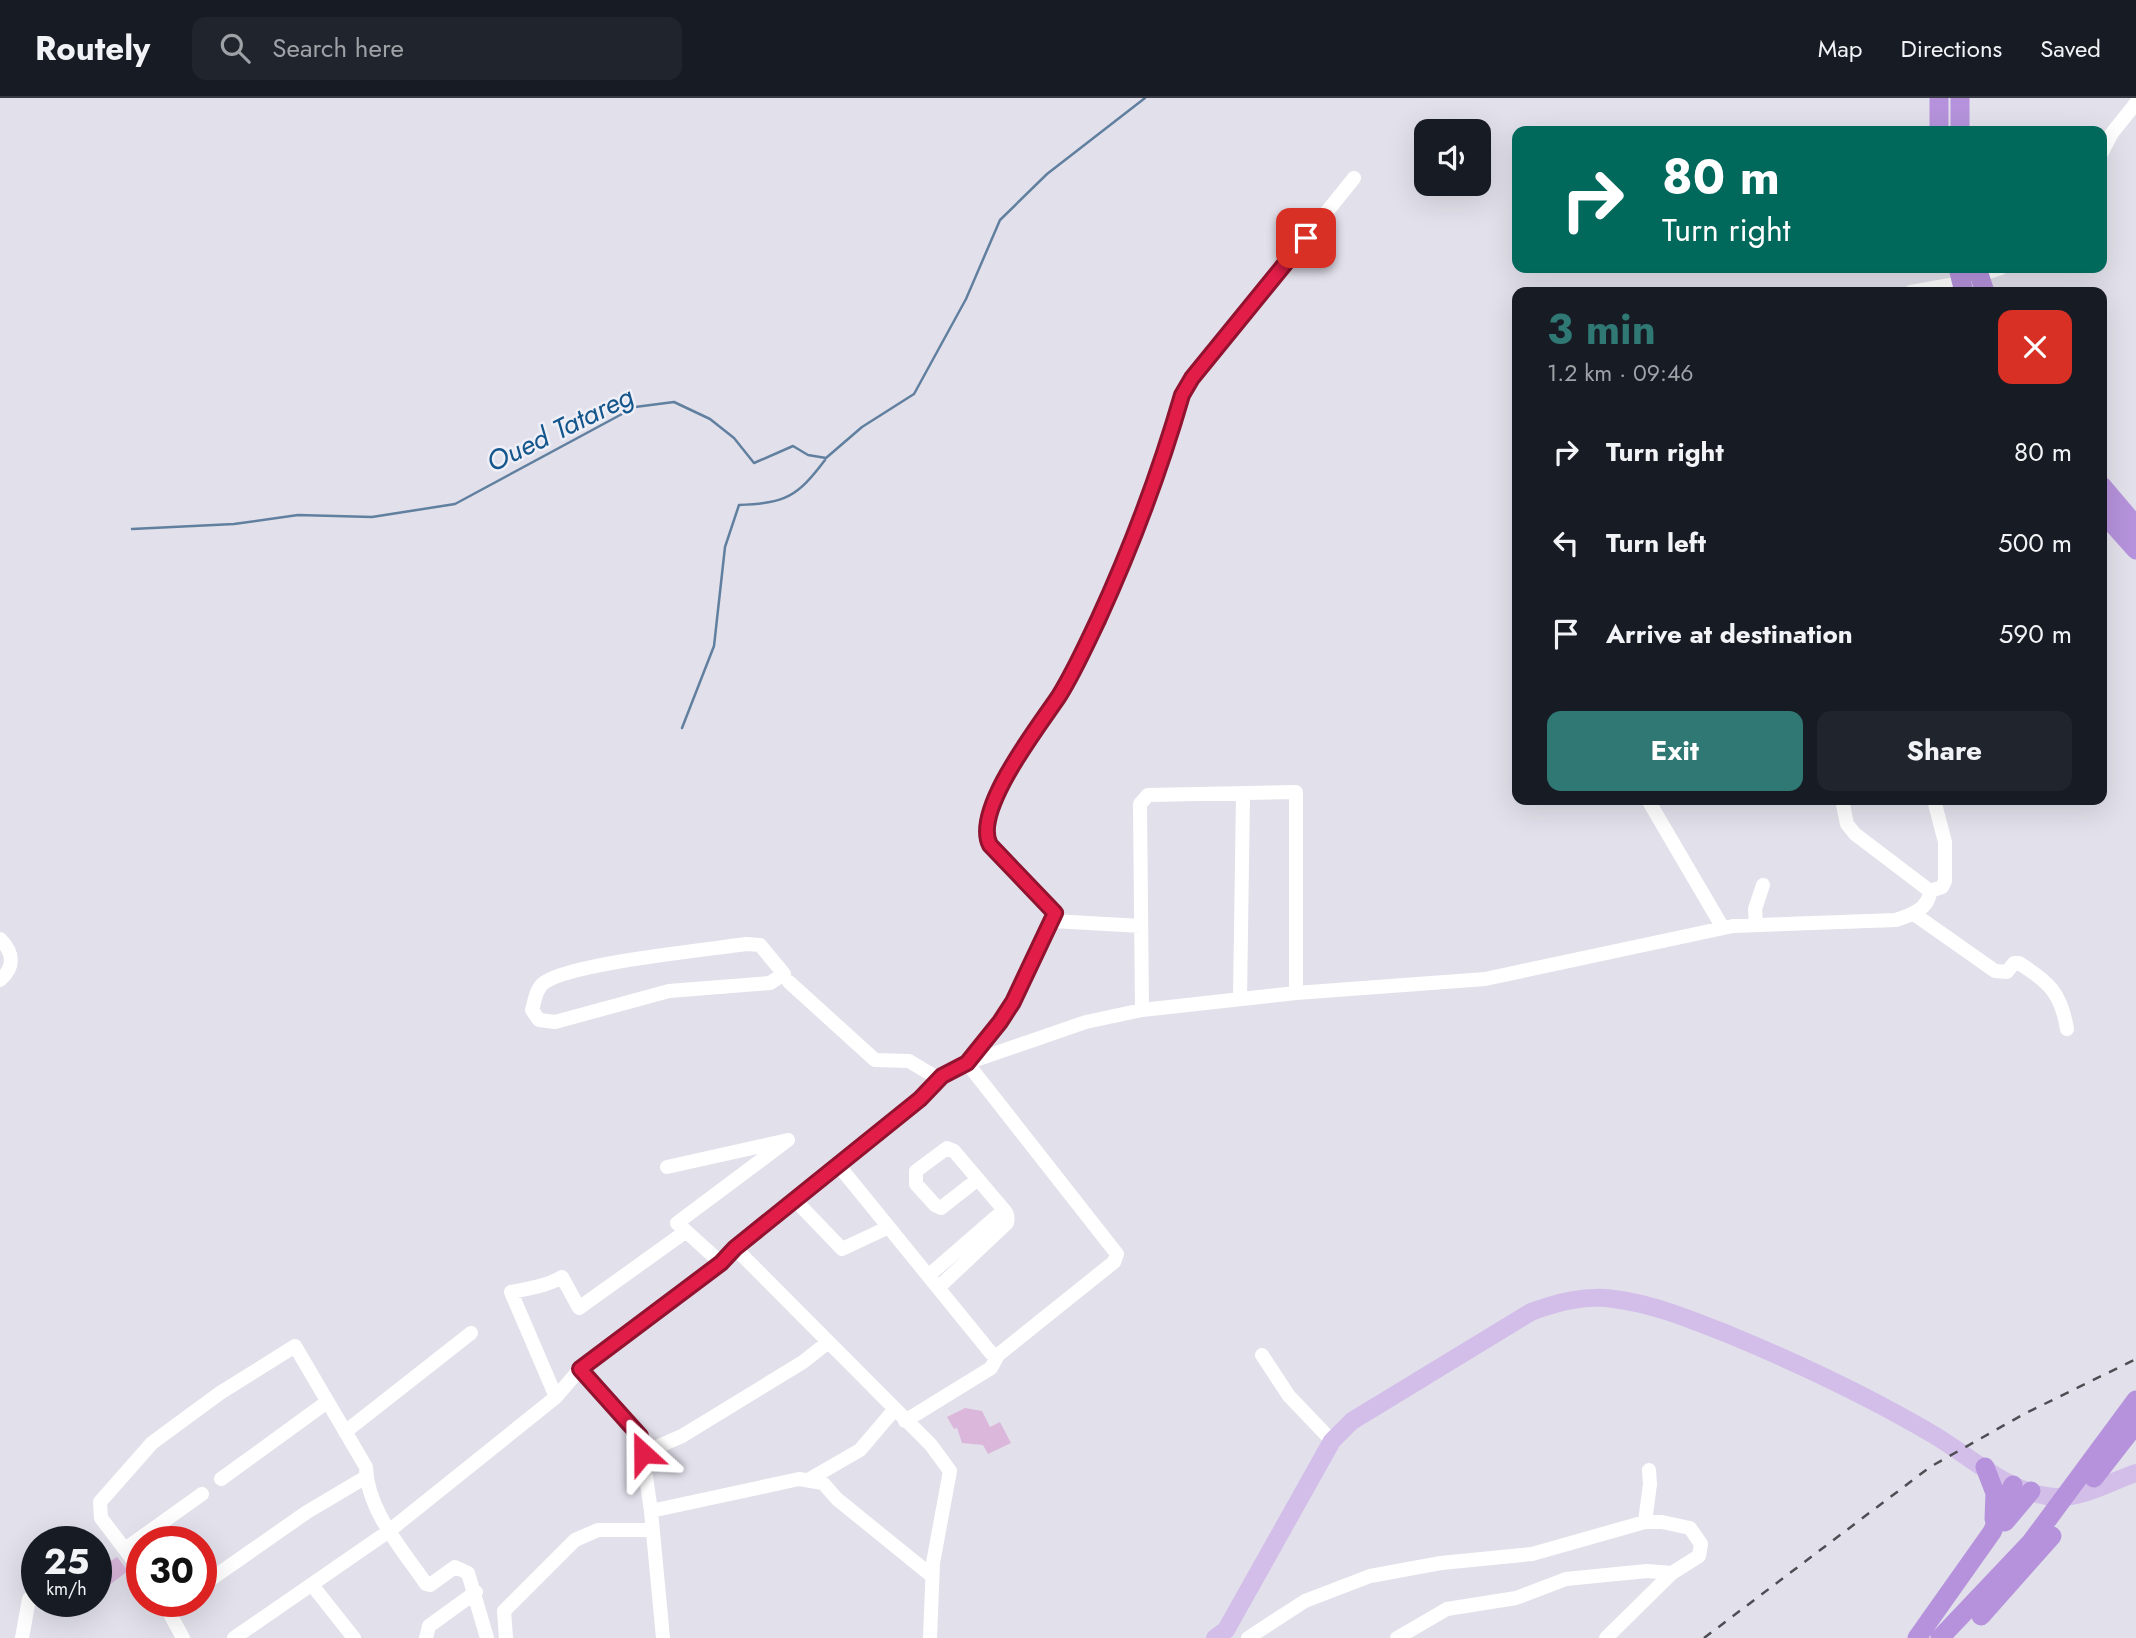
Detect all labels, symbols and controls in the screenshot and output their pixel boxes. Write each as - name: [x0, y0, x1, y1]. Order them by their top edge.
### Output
- search box: [192, 17, 682, 80]
- text: Routely: [35, 25, 150, 72]
- icon: search: [216, 29, 254, 67]
- text: Search here: [272, 29, 404, 67]
- text: Map: [1818, 31, 1863, 66]
- text: Directions: [1901, 31, 2002, 66]
- text: Saved: [2040, 31, 2101, 66]
- map controls: [1414, 119, 1491, 196]
- button: sound: [1414, 119, 1491, 196]
- text: 80 m: [1662, 142, 1780, 212]
- icon: right: [1547, 154, 1638, 245]
- text: Turn right: [1662, 207, 1791, 253]
- pin: [1276, 208, 1336, 268]
- icon: arrive: [1287, 219, 1325, 257]
- text: 3 min: [1547, 299, 1656, 360]
- button: close: [1998, 310, 2072, 384]
- text: 1.2 km · 09:46: [1547, 356, 1694, 390]
- water label: Oued Tatareg: [479, 375, 641, 482]
- icon: right: [1547, 433, 1585, 471]
- text: Turn right: [1606, 433, 1724, 471]
- text: 80 m: [2014, 433, 2072, 471]
- icon: left: [1547, 524, 1585, 562]
- text: Turn left: [1606, 524, 1706, 562]
- text: 500 m: [1998, 524, 2072, 562]
- icon: arrive: [1547, 615, 1585, 653]
- text: Arrive at destination: [1606, 615, 1853, 653]
- text: 590 m: [1999, 615, 2072, 653]
- button: Exit: [1547, 711, 1803, 791]
- button: Share: [1817, 711, 2072, 791]
- position arrow: [606, 1416, 680, 1490]
- speed limit sign: 30: [126, 1526, 217, 1617]
- text: 25: [44, 1537, 89, 1587]
- text: km/h: [46, 1576, 87, 1602]

